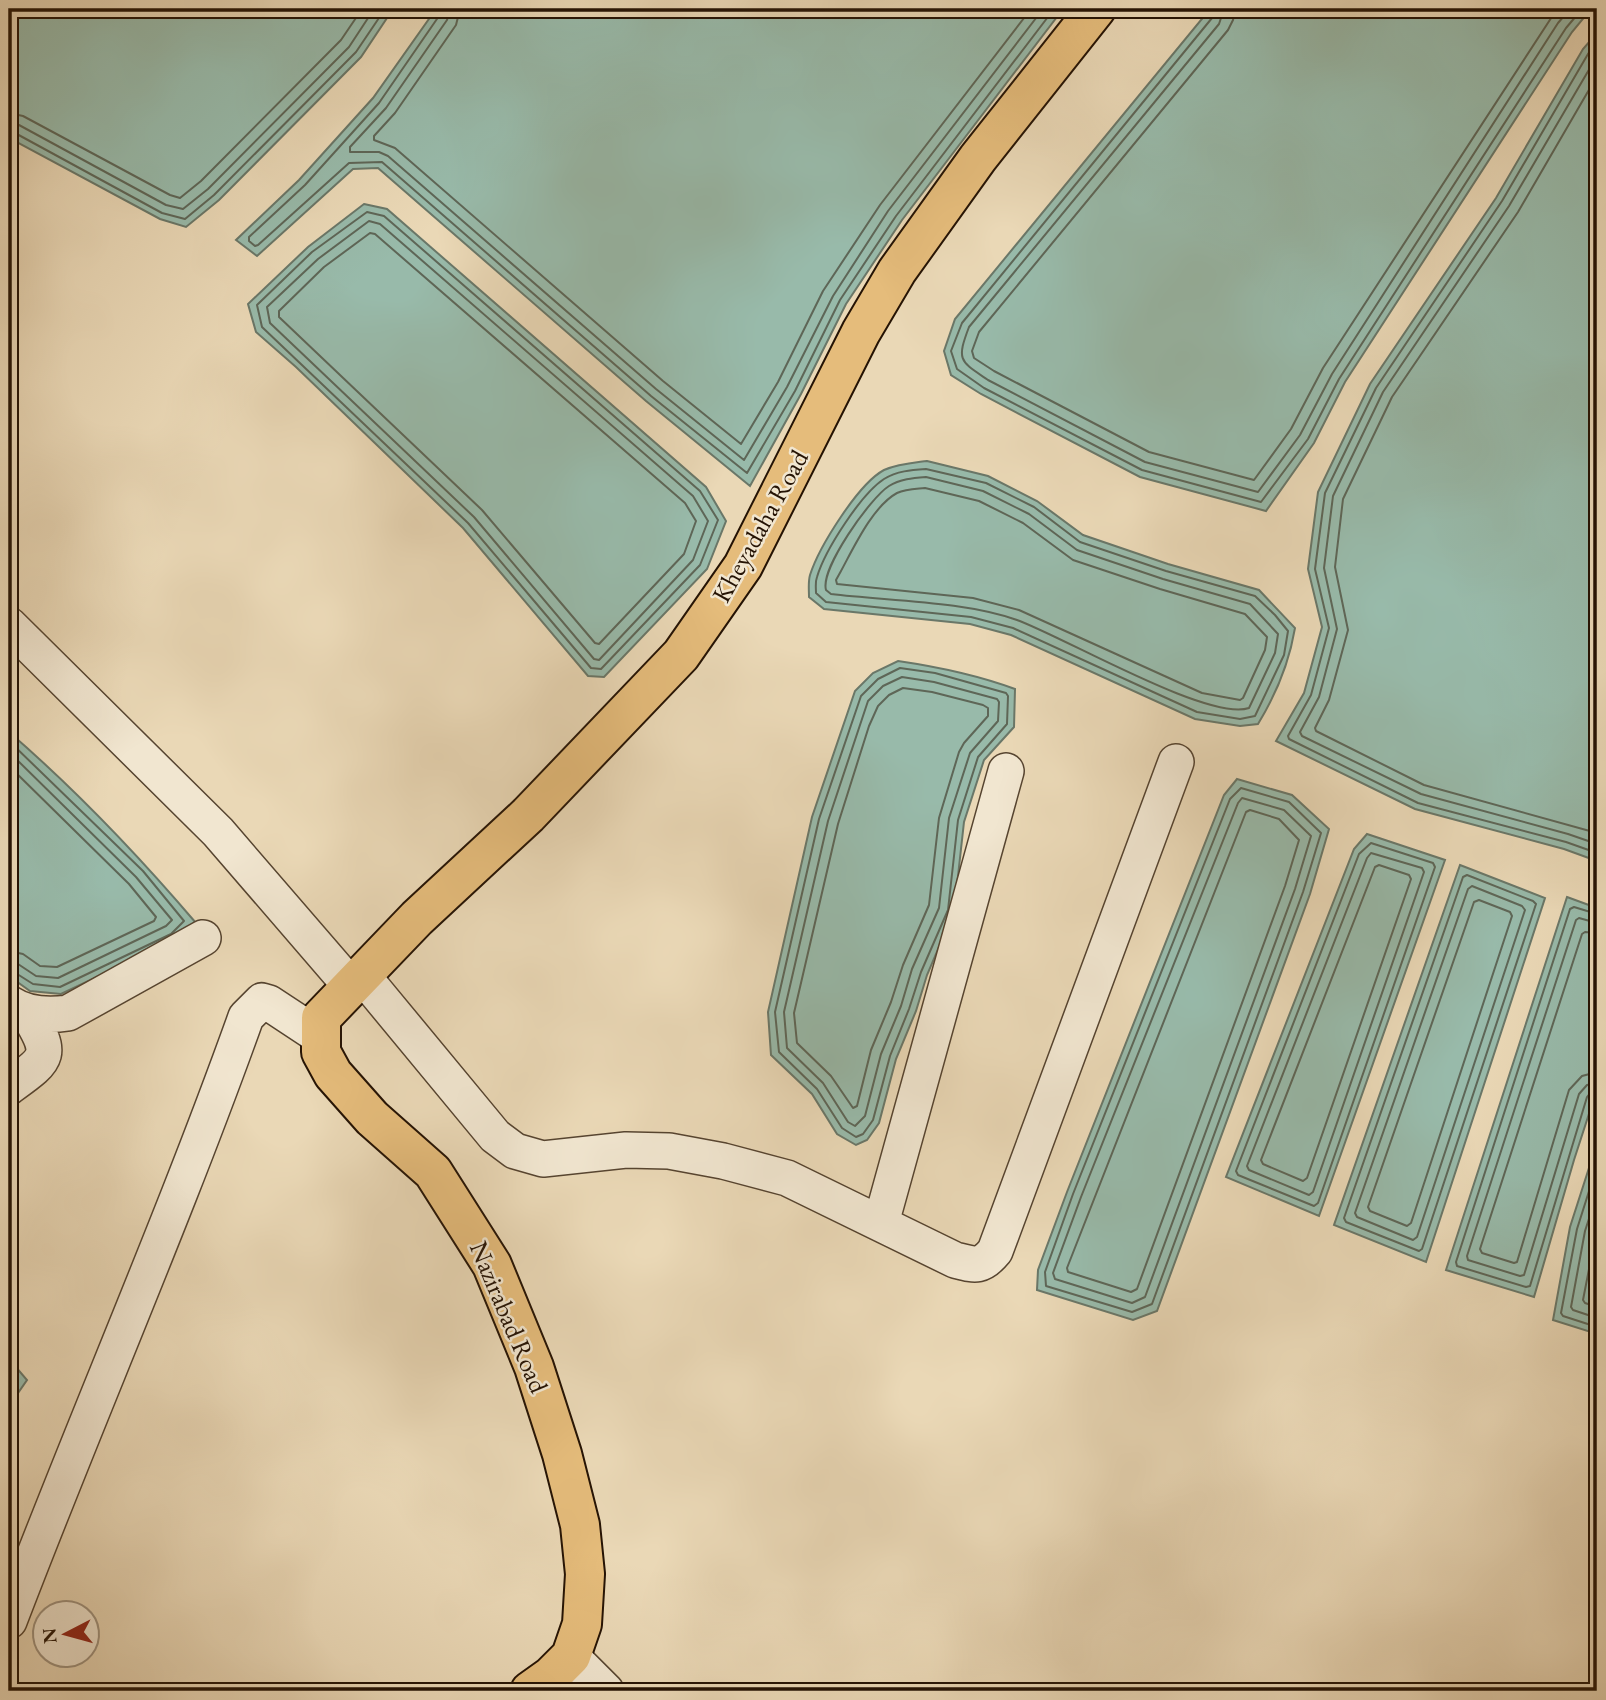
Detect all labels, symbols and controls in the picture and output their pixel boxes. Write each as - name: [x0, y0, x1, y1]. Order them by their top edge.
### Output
- street label: Kheyadaha Road: [704, 443, 816, 608]
- street label: Nazirabad Road: [462, 1236, 557, 1399]
- north arrow: [32, 1598, 102, 1668]
- text: N: [36, 1626, 63, 1645]

